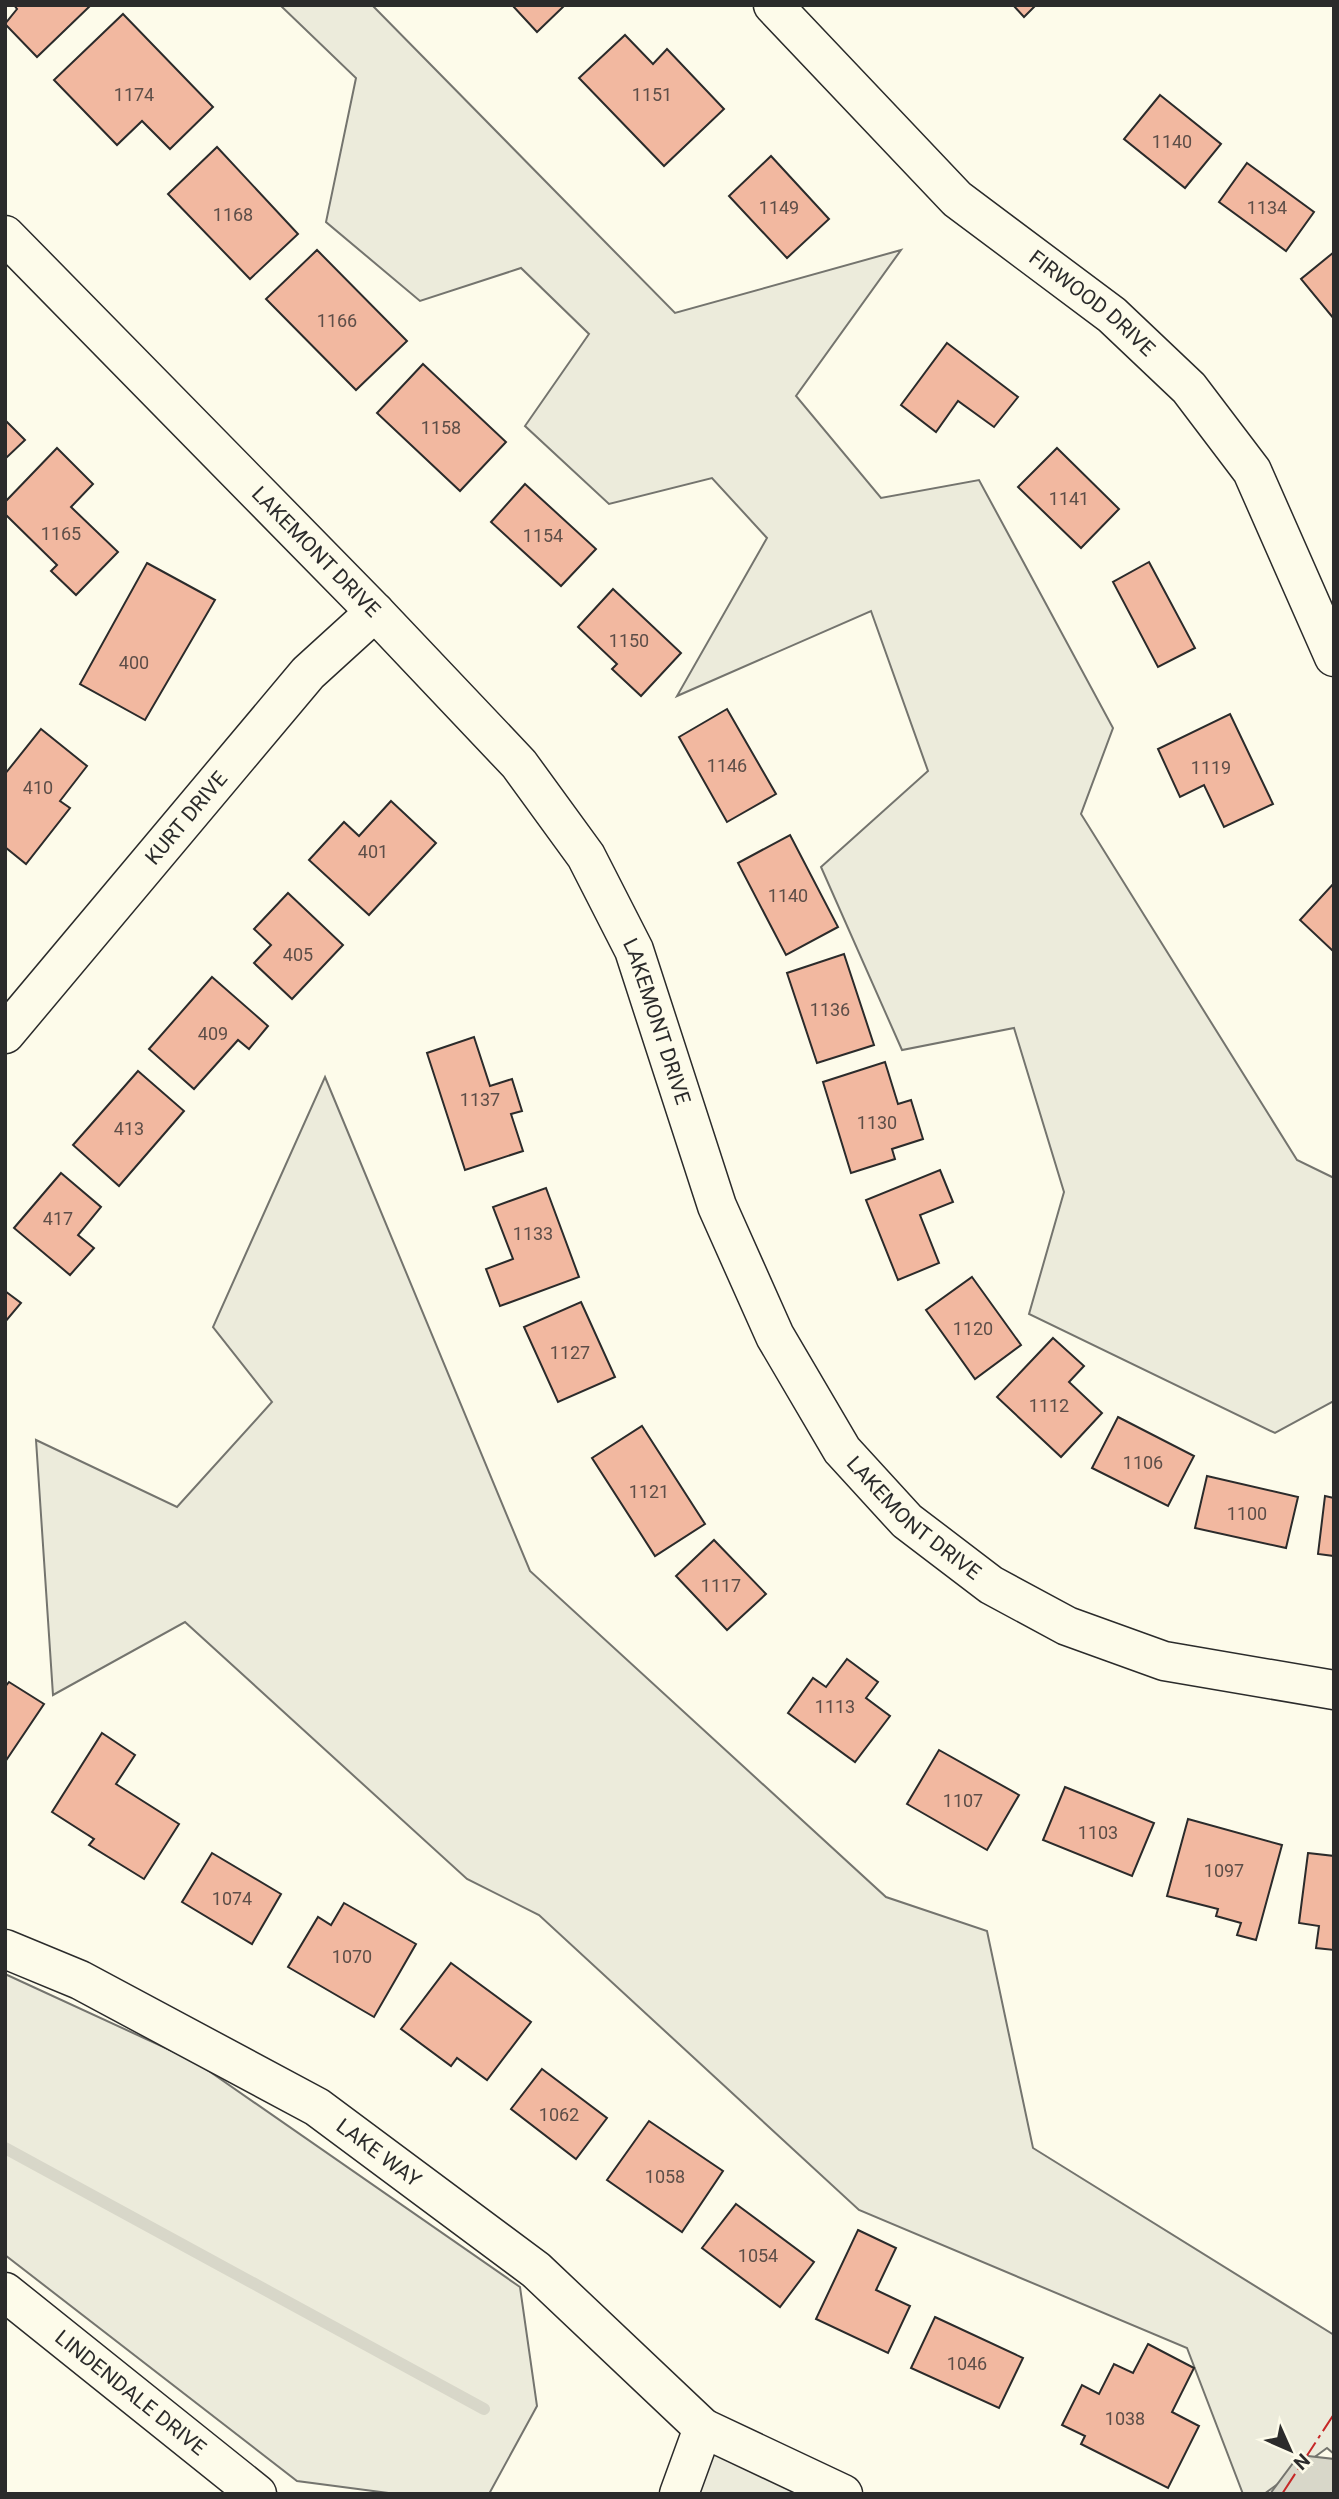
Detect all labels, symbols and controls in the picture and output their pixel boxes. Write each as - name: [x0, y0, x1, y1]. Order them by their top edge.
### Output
- house number: 1174: [114, 84, 154, 105]
- house number: 1151: [632, 84, 672, 105]
- house number: 1140: [1152, 131, 1192, 152]
- house number: 1149: [759, 197, 799, 218]
- house number: 1134: [1247, 197, 1287, 218]
- house number: 1168: [213, 204, 253, 225]
- street label: FIRWOOD DRIVE: [1025, 245, 1160, 361]
- house number: 1166: [317, 310, 357, 331]
- house number: 1158: [421, 417, 461, 438]
- street label: LAKEMONT DRIVE: [247, 482, 385, 622]
- house number: 1141: [1049, 488, 1089, 509]
- house number: 1165: [41, 523, 81, 544]
- house number: 1154: [523, 525, 563, 546]
- house number: 1150: [609, 630, 649, 651]
- house number: 400: [119, 652, 149, 673]
- house number: 1146: [707, 755, 747, 776]
- house number: 1119: [1191, 757, 1231, 778]
- street label: KURT DRIVE: [140, 767, 232, 869]
- house number: 410: [23, 777, 53, 798]
- house number: 401: [358, 841, 388, 862]
- house number: 1140: [768, 885, 808, 906]
- street label: LAKEMONT DRIVE: [618, 934, 695, 1107]
- house number: 405: [283, 944, 313, 965]
- house number: 1136: [810, 999, 850, 1020]
- house number: 409: [198, 1023, 228, 1044]
- house number: 1137: [460, 1089, 500, 1110]
- house number: 1130: [857, 1112, 897, 1133]
- house number: 413: [114, 1118, 144, 1139]
- house number: 417: [43, 1208, 73, 1229]
- house number: 1133: [513, 1223, 553, 1244]
- house number: 1120: [953, 1318, 993, 1339]
- house number: 1127: [550, 1342, 590, 1363]
- house number: 1112: [1029, 1395, 1069, 1416]
- street label: LAKEMONT DRIVE: [842, 1451, 986, 1585]
- house number: 1106: [1123, 1452, 1163, 1473]
- house number: 1121: [629, 1481, 669, 1502]
- house number: 1100: [1227, 1503, 1267, 1524]
- house number: 1117: [701, 1575, 741, 1596]
- house number: 1113: [815, 1696, 855, 1717]
- house number: 1107: [943, 1790, 983, 1811]
- house number: 1103: [1078, 1822, 1118, 1843]
- house number: 1097: [1204, 1860, 1244, 1881]
- house number: 1074: [212, 1888, 252, 1909]
- house number: 1070: [332, 1946, 372, 1967]
- house number: 1062: [539, 2104, 579, 2125]
- street label: LAKE WAY: [332, 2114, 426, 2192]
- house number: 1058: [645, 2166, 685, 2187]
- house number: 1054: [738, 2245, 778, 2266]
- street label: LINDENDALE DRIVE: [50, 2325, 211, 2460]
- house number: 1046: [947, 2353, 987, 2374]
- house number: 1038: [1105, 2408, 1145, 2429]
- north arrow: [1255, 2415, 1325, 2485]
- text: N: [1289, 2449, 1315, 2475]

